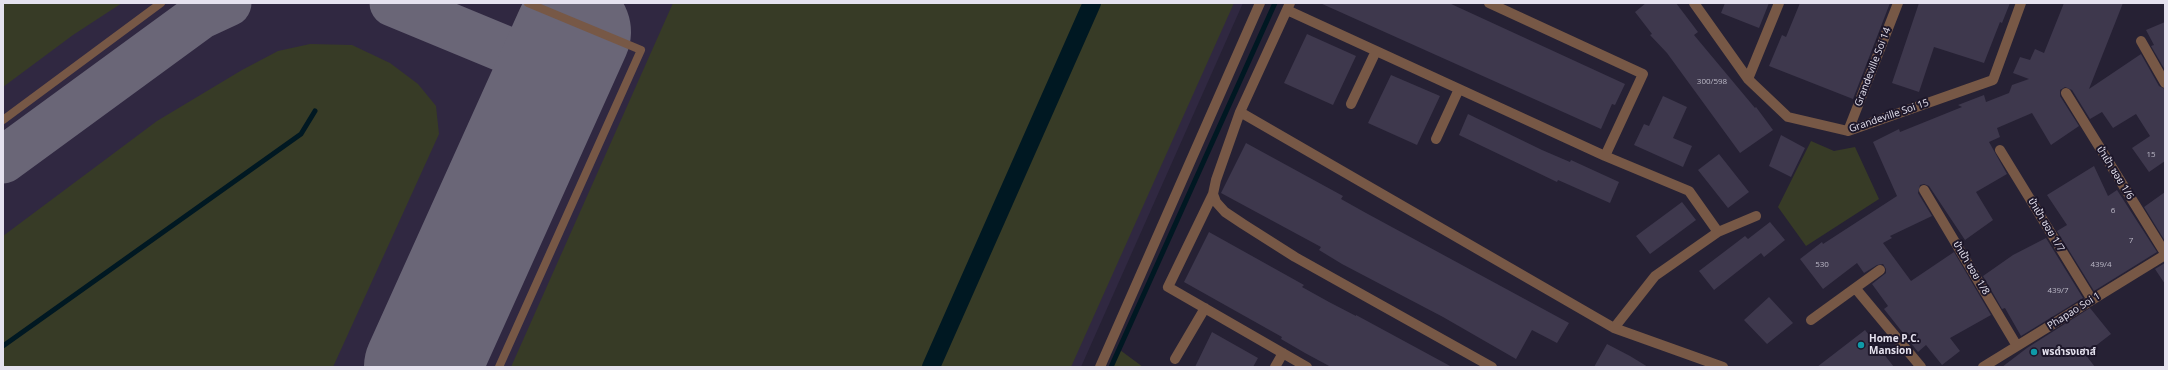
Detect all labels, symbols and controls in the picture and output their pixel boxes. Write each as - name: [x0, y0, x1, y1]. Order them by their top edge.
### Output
- street label: Grandeville Soi 14: [1852, 26, 1894, 108]
- house number: 300/598: [1697, 77, 1727, 87]
- street label: Grandeville Soi 15: [1848, 97, 1930, 135]
- street label: ป่าเป้า ซอย 1/6: [2094, 144, 2136, 202]
- house number: 15: [2146, 150, 2156, 160]
- street label: ป่าเป้า ซอย 1/7: [2025, 196, 2067, 254]
- house number: 6: [2111, 206, 2115, 216]
- house number: 7: [2129, 236, 2133, 246]
- street label: ป่าเป้า ซอย 1/8: [1950, 239, 1992, 297]
- house number: 530: [1815, 260, 1829, 270]
- house number: 439/4: [2090, 260, 2112, 270]
- house number: 439/7: [2047, 286, 2069, 296]
- street label: Phapao Soi 1: [2045, 290, 2103, 332]
- place label: Home P.C. Mansion: [1869, 333, 1920, 356]
- marker: Home P.C. Mansion: [1856, 340, 1866, 350]
- place label: พรดำรงเฮาส์: [2042, 346, 2096, 358]
- marker: พรดำรงเฮาส์: [2029, 347, 2039, 357]

